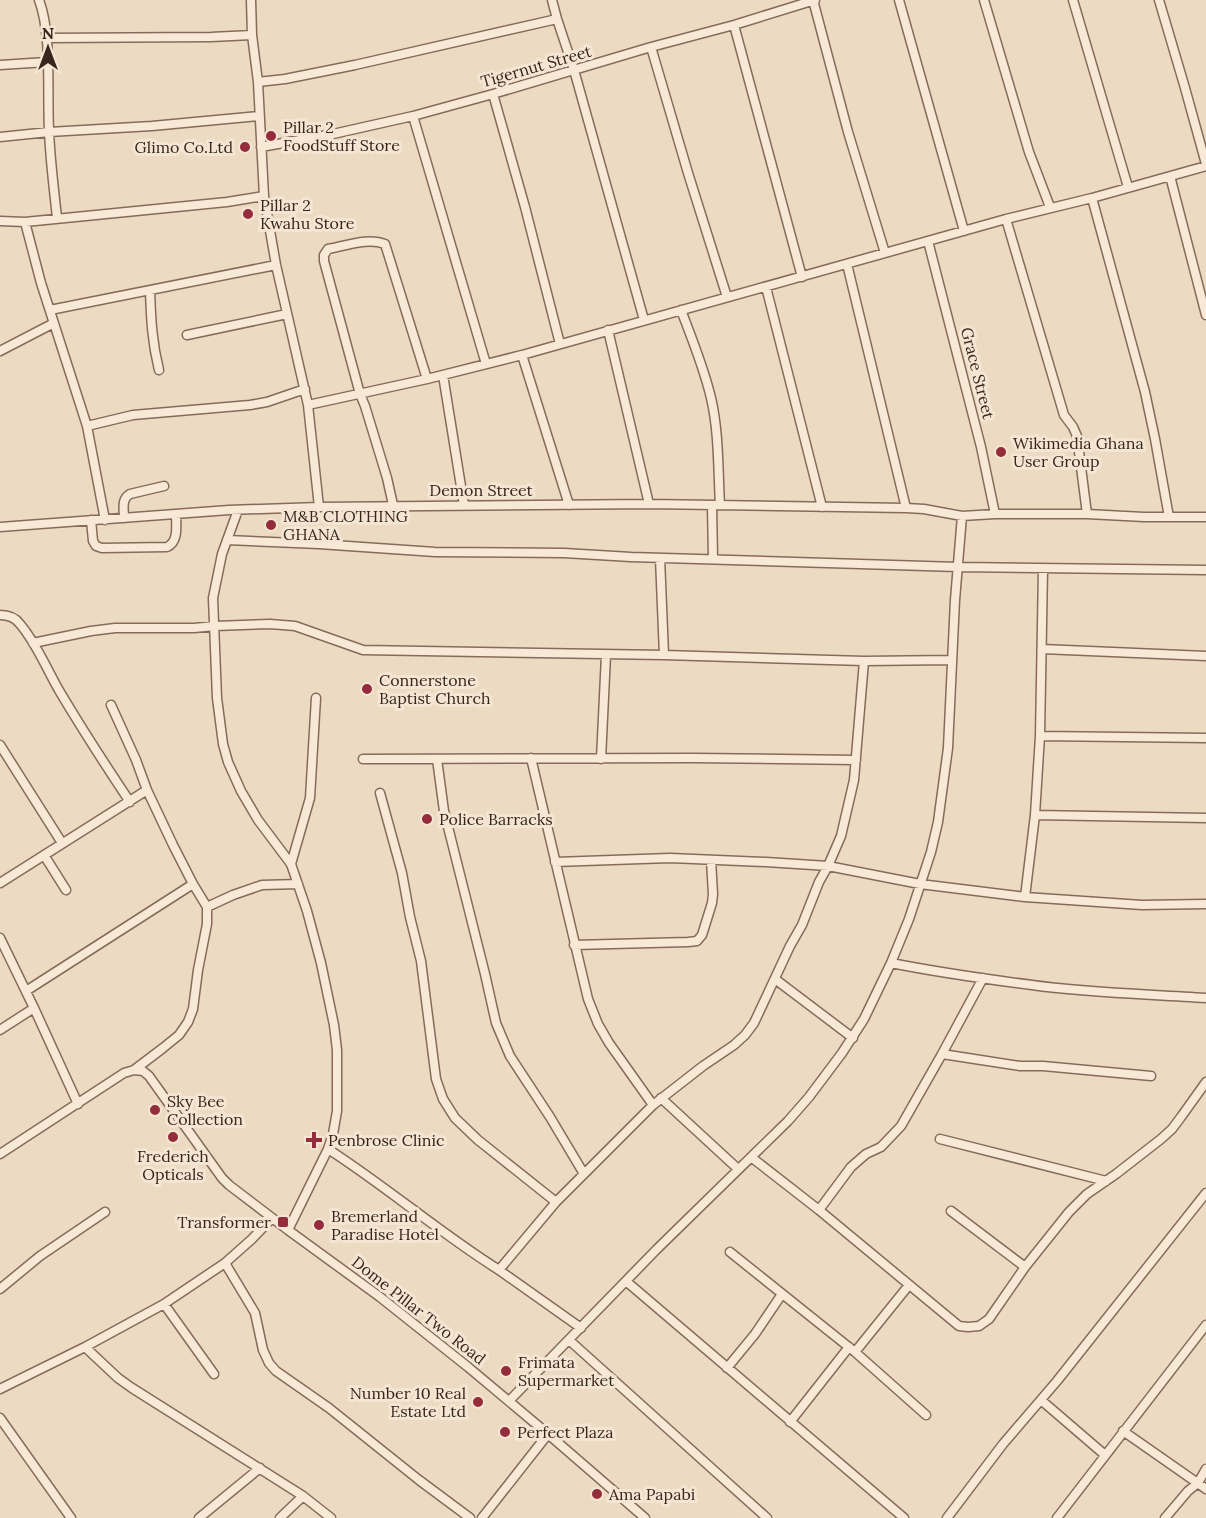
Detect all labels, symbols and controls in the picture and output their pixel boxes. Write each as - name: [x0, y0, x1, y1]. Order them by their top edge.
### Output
- north arrow: [18, 18, 78, 78]
- text: N: [42, 23, 54, 43]
- street label: Tigernut Street: [478, 40, 594, 91]
- place label: Pillar 2 FoodStuff Store: [283, 117, 400, 155]
- marker: Pillar 2 FoodStuff Store: [264, 129, 278, 143]
- place label: Glimo Co.Ltd: [135, 137, 233, 157]
- marker: Glimo Co.Ltd: [238, 140, 252, 154]
- place label: Pillar 2 Kwahu Store: [260, 195, 355, 233]
- marker: Pillar 2 Kwahu Store: [241, 207, 255, 221]
- street label: Grace Street: [957, 325, 999, 422]
- place label: Wikimedia Ghana User Group: [1013, 433, 1144, 471]
- marker: Wikimedia Ghana User Group: [994, 445, 1008, 459]
- street label: Demon Street: [429, 480, 534, 500]
- place label: M&B CLOTHING GHANA: [283, 506, 408, 544]
- marker: M&B CLOTHING GHANA: [264, 518, 278, 532]
- place label: Connerstone Baptist Church: [379, 670, 491, 708]
- marker: Connerstone Baptist Church: [360, 682, 374, 696]
- place label: Police Barracks: [439, 809, 553, 829]
- marker: Police Barracks: [420, 812, 434, 826]
- place label: Sky Bee Collection: [167, 1091, 243, 1129]
- marker: Sky Bee Collection: [148, 1103, 162, 1117]
- marker: Frederich Opticals: [166, 1130, 180, 1144]
- place label: Penbrose Clinic: [328, 1130, 444, 1150]
- marker: Penbrose Clinic: [305, 1131, 323, 1149]
- place label: Frederich Opticals: [137, 1146, 209, 1184]
- place label: Bremerland Paradise Hotel: [331, 1206, 439, 1244]
- place label: Transformer: [177, 1212, 271, 1232]
- marker: Transformer: [276, 1215, 290, 1229]
- marker: Bremerland Paradise Hotel: [312, 1218, 326, 1232]
- street label: Dome Pillar Two Road: [348, 1252, 490, 1369]
- place label: Frimata Supermarket: [518, 1352, 615, 1390]
- marker: Frimata Supermarket: [499, 1364, 513, 1378]
- place label: Number 10 Real Estate Ltd: [350, 1383, 466, 1421]
- marker: Number 10 Real Estate Ltd: [471, 1395, 485, 1409]
- place label: Perfect Plaza: [517, 1422, 614, 1442]
- marker: Perfect Plaza: [498, 1425, 512, 1439]
- place label: Ama Papabi: [608, 1484, 695, 1504]
- marker: Ama Papabi: [590, 1487, 604, 1501]

